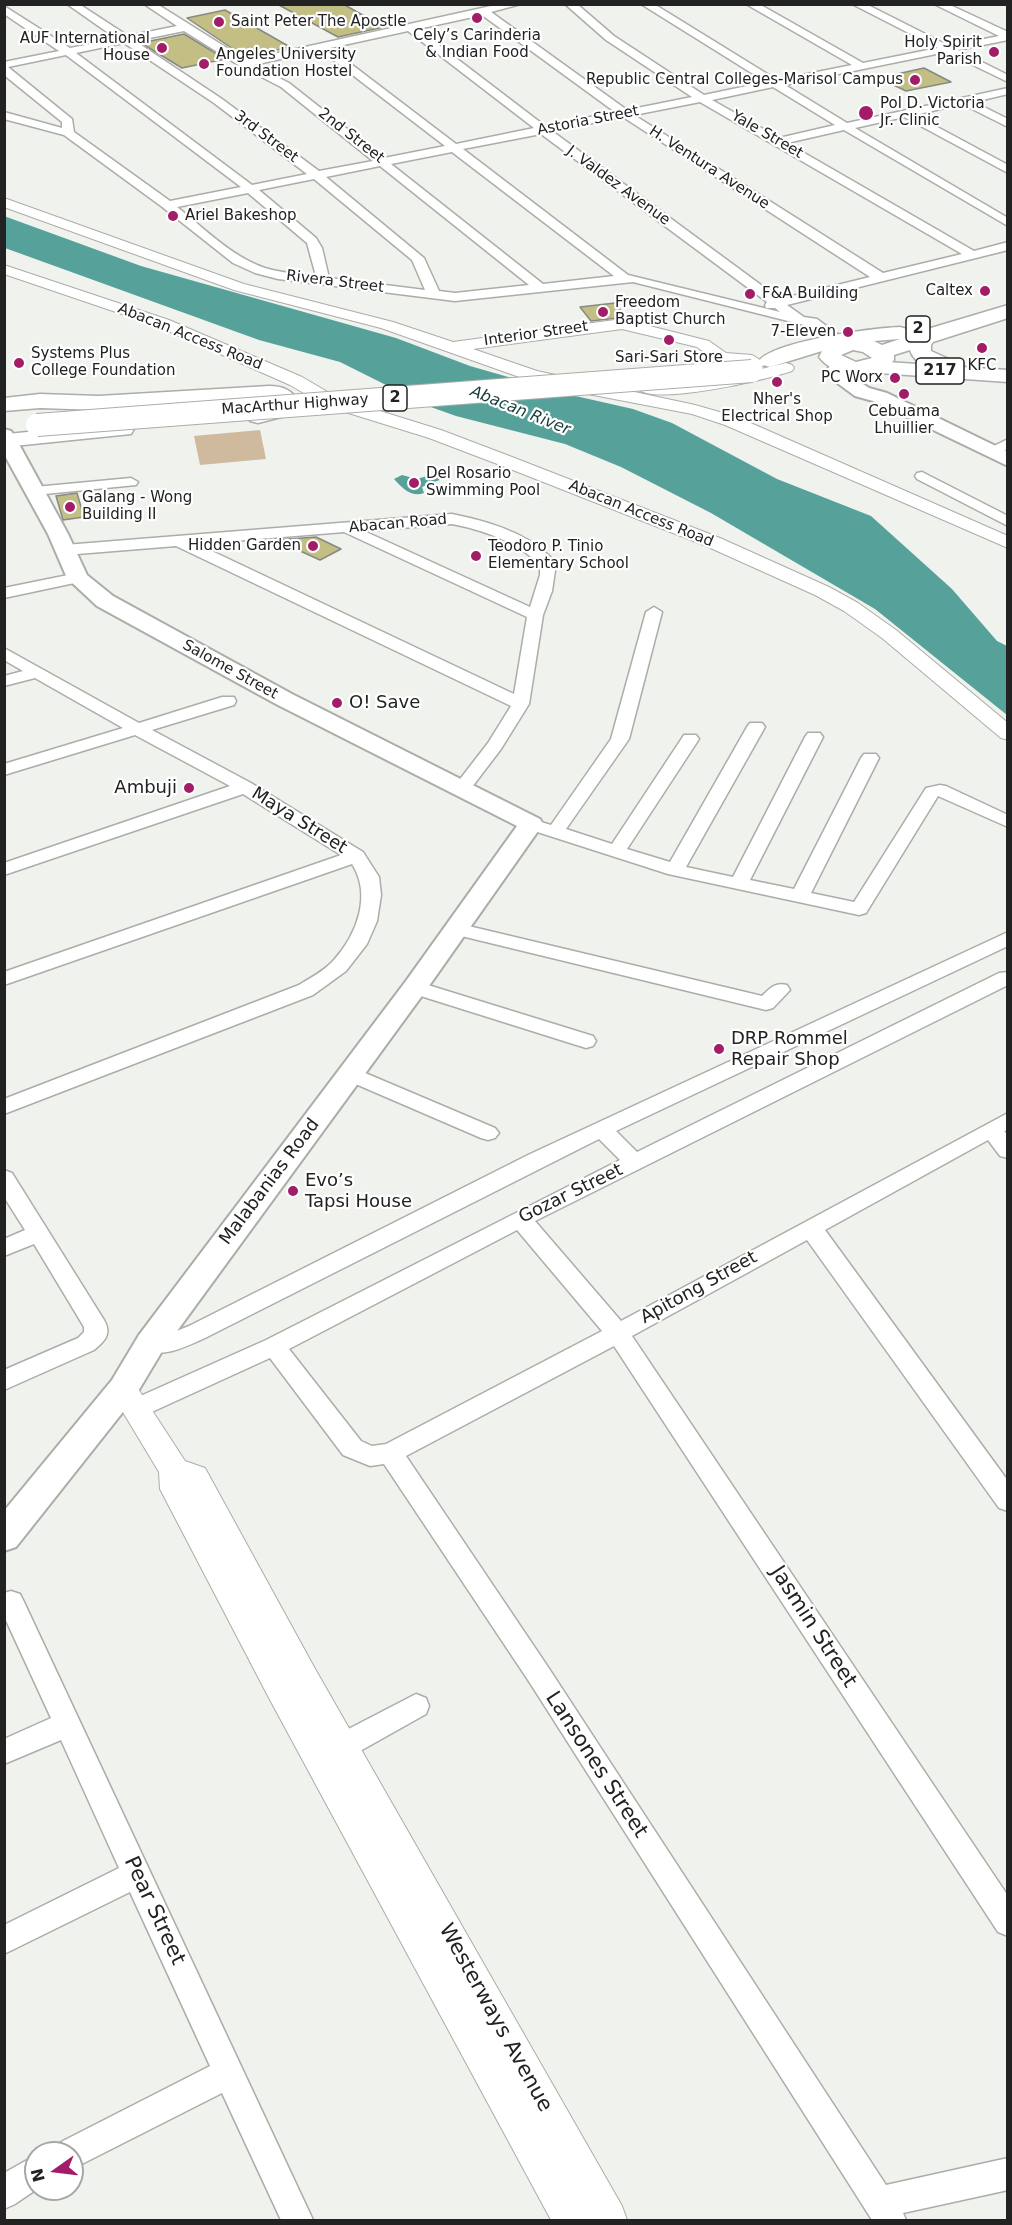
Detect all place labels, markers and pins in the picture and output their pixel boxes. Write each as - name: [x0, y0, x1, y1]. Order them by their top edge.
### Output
- marker: Cely’s Carinderia & Indian Food: [470, 11, 484, 25]
- place label: Saint Peter The Apostle: [231, 13, 407, 31]
- marker: Saint Peter The Apostle: [212, 15, 226, 29]
- place label: Cely’s Carinderia & Indian Food: [413, 27, 541, 62]
- place label: AUF International House: [20, 30, 150, 65]
- place label: Holy Spirit Parish: [904, 34, 982, 69]
- marker: AUF International House: [155, 41, 169, 55]
- marker: Holy Spirit Parish: [987, 45, 1001, 59]
- place label: Angeles University Foundation Hostel: [216, 46, 356, 81]
- marker: Angeles University Foundation Hostel: [197, 57, 211, 71]
- place label: Republic Central Colleges-Marisol Campus: [586, 71, 903, 89]
- marker: Republic Central Colleges-Marisol Campus: [908, 73, 922, 87]
- place label: Pol D. Victoria Jr. Clinic: [880, 95, 985, 130]
- marker: Pol D. Victoria Jr. Clinic: [857, 104, 875, 122]
- place label: Ariel Bakeshop: [185, 207, 297, 225]
- marker: Ariel Bakeshop: [166, 209, 180, 223]
- place label: Caltex: [925, 282, 973, 300]
- marker: Caltex: [978, 284, 992, 298]
- place label: F&A Building: [762, 285, 858, 303]
- marker: F&A Building: [743, 287, 757, 301]
- place label: Freedom Baptist Church: [615, 294, 726, 329]
- marker: Freedom Baptist Church: [596, 305, 610, 319]
- place label: 7-Eleven: [771, 323, 836, 341]
- marker: 7-Eleven: [841, 325, 855, 339]
- marker: Sari-Sari Store: [662, 333, 676, 347]
- marker: KFC: [975, 341, 989, 355]
- place label: Systems Plus College Foundation: [31, 345, 175, 380]
- place label: Sari-Sari Store: [615, 349, 723, 367]
- marker: Systems Plus College Foundation: [12, 356, 26, 370]
- place label: KFC: [968, 357, 996, 375]
- place label: PC Worx: [821, 369, 883, 387]
- marker: PC Worx: [888, 371, 902, 385]
- marker: Nher's Electrical Shop: [770, 375, 784, 389]
- marker: Cebuama Lhuillier: [897, 387, 911, 401]
- place label: Nher's Electrical Shop: [721, 391, 833, 426]
- place label: Cebuama Lhuillier: [868, 403, 940, 438]
- place label: Del Rosario Swimming Pool: [426, 465, 540, 500]
- marker: Del Rosario Swimming Pool: [407, 476, 421, 490]
- place label: Galang - Wong Building II: [82, 489, 192, 524]
- marker: Galang - Wong Building II: [63, 500, 77, 514]
- place label: Hidden Garden: [188, 537, 301, 555]
- place label: Teodoro P. Tinio Elementary School: [488, 538, 629, 573]
- marker: Hidden Garden: [306, 539, 320, 553]
- marker: Teodoro P. Tinio Elementary School: [469, 549, 483, 563]
- place label: O! Save: [349, 692, 420, 714]
- marker: O! Save: [330, 696, 344, 710]
- place label: Ambuji: [114, 777, 177, 799]
- marker: Ambuji: [182, 781, 196, 795]
- place label: DRP Rommel Repair Shop: [731, 1028, 848, 1070]
- marker: DRP Rommel Repair Shop: [712, 1042, 726, 1056]
- place label: Evo’s Tapsi House: [305, 1170, 412, 1212]
- marker: Evo’s Tapsi House: [286, 1184, 300, 1198]

